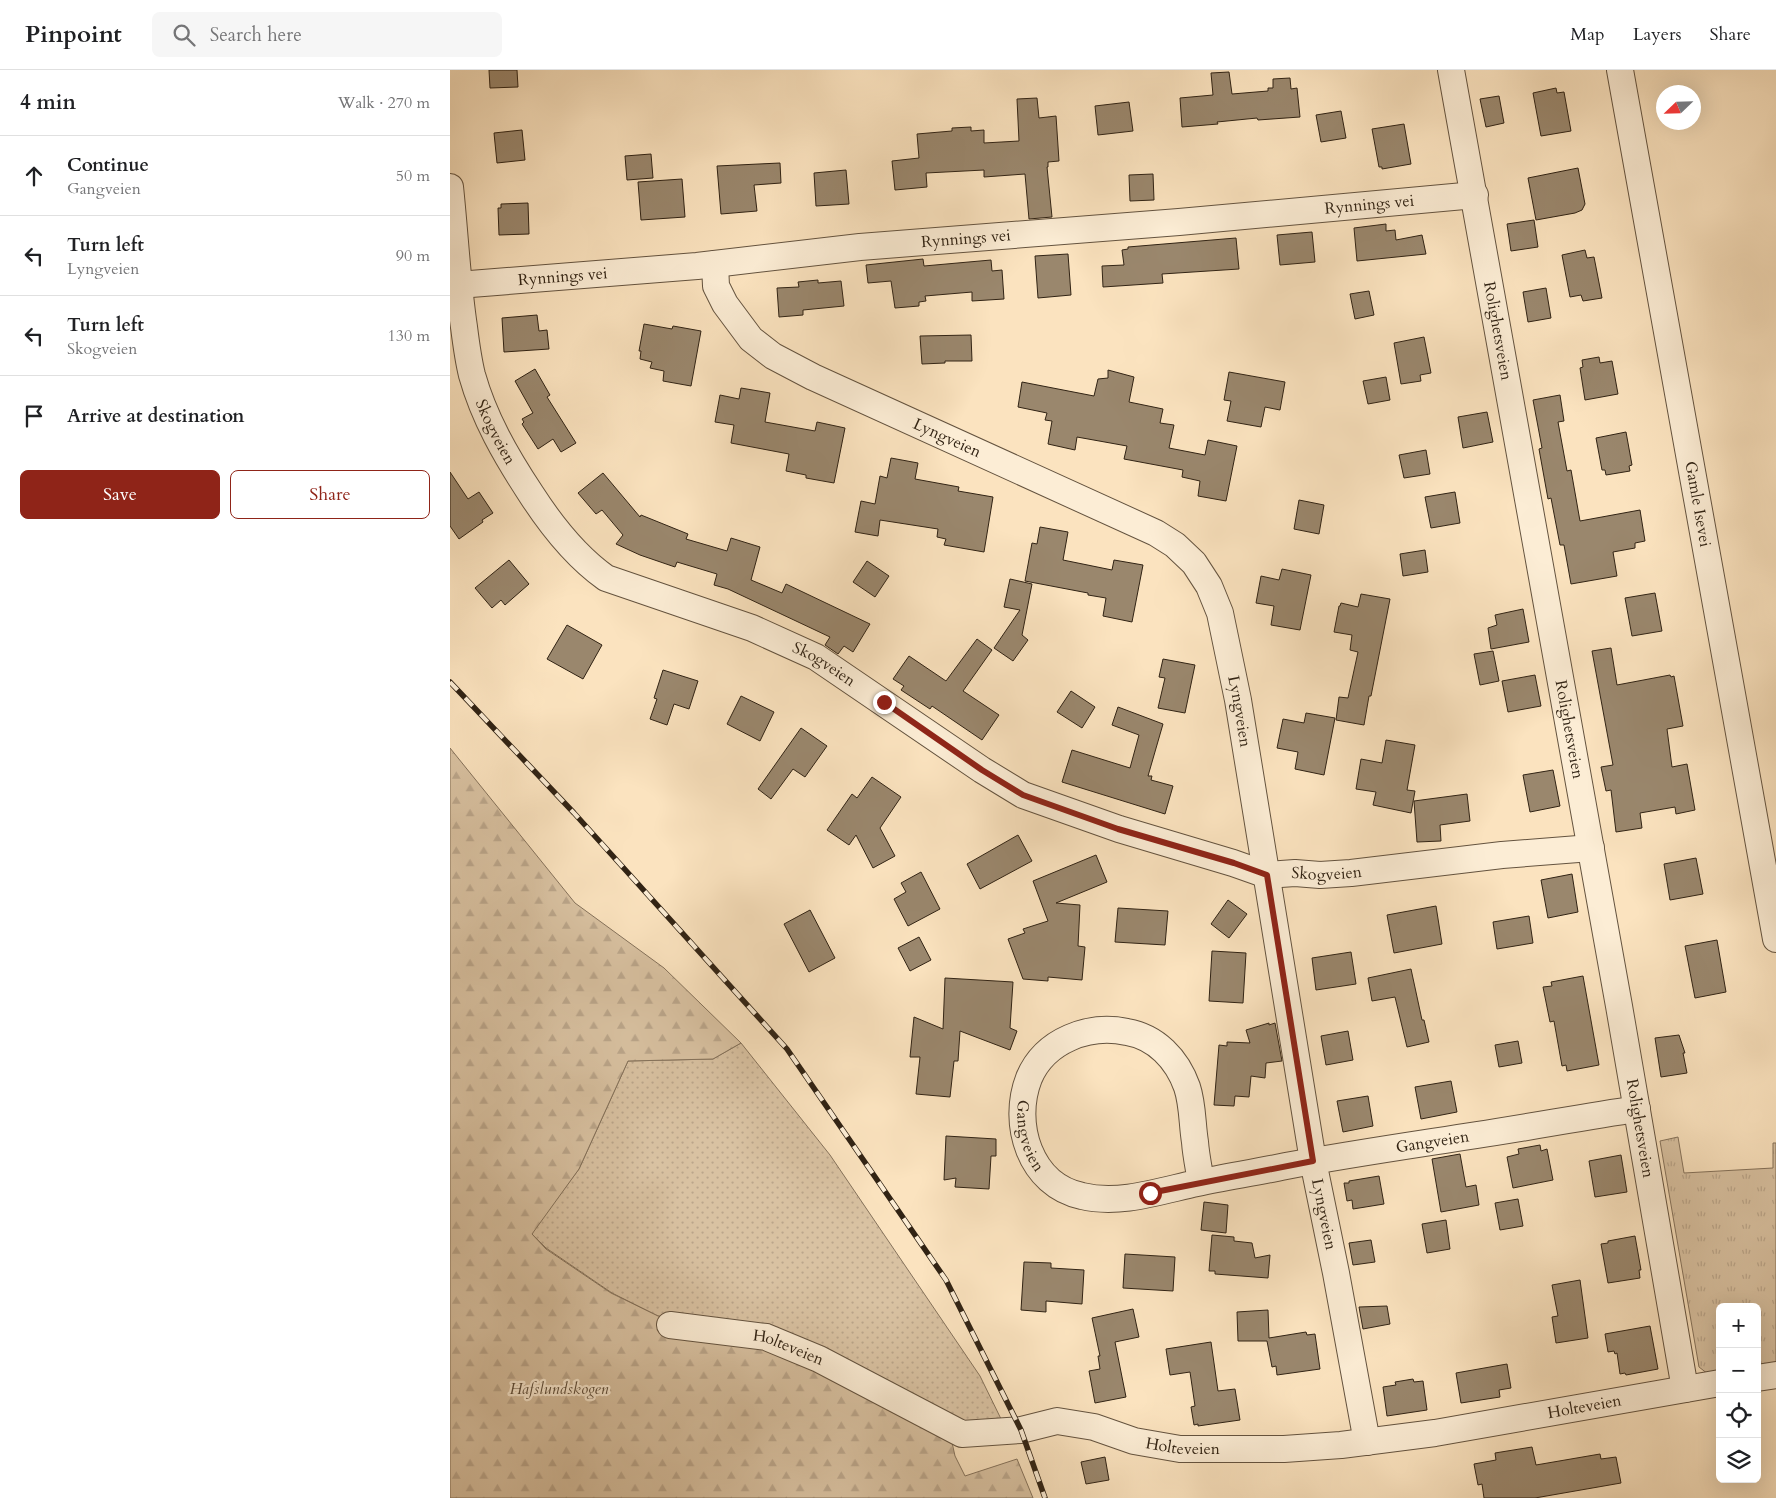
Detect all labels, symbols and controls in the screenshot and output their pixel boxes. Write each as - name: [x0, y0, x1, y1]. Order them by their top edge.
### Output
- search box: [152, 12, 502, 57]
- text: Pinpoint: [25, 18, 122, 51]
- icon: search: [170, 21, 198, 49]
- text: Search here: [210, 22, 302, 48]
- text: Map: [1570, 22, 1605, 47]
- text: Layers: [1633, 22, 1682, 47]
- text: Share: [1710, 22, 1751, 47]
- north arrow: [1656, 85, 1701, 130]
- text: 4 min: [20, 88, 76, 117]
- text: Walk · 270 m: [338, 92, 430, 114]
- text: Continue: [67, 152, 149, 178]
- icon: ahead: [20, 162, 48, 190]
- text: 50 m: [396, 165, 430, 187]
- text: Gangveien: [67, 178, 141, 200]
- street label: Rynnings vei: [1324, 190, 1416, 220]
- street label: Rynnings vei: [920, 224, 1012, 253]
- text: Turn left: [67, 232, 144, 258]
- icon: left: [20, 242, 48, 270]
- text: 90 m: [396, 245, 430, 267]
- text: Lyngveien: [67, 258, 139, 280]
- street label: Rynnings vei: [517, 262, 609, 291]
- street label: Rolighetsveien: [1478, 280, 1517, 382]
- text: Turn left: [67, 312, 144, 338]
- icon: left: [20, 322, 48, 350]
- text: 130 m: [388, 325, 430, 347]
- text: Skogveien: [67, 338, 137, 360]
- street label: Skogveien: [470, 396, 521, 469]
- icon: arrive: [20, 402, 48, 430]
- text: Arrive at destination: [67, 403, 244, 429]
- street label: Lyngveien: [910, 413, 985, 463]
- street label: Gamle Isevei: [1679, 459, 1716, 549]
- button: Save: [20, 470, 220, 519]
- button: Share: [230, 470, 430, 519]
- street label: Skogveien: [789, 637, 860, 692]
- street label: Lyngveien: [1222, 673, 1256, 749]
- street label: Rolighetsveien: [1550, 678, 1589, 781]
- route end: [873, 691, 896, 714]
- street label: Skogveien: [1291, 861, 1363, 886]
- street label: Rolighetsveien: [1621, 1077, 1659, 1179]
- street label: Gangveien: [1011, 1099, 1049, 1176]
- street label: Gangveien: [1394, 1125, 1471, 1158]
- street label: Lyngveien: [1306, 1177, 1342, 1252]
- route start: [1139, 1182, 1162, 1205]
- map controls: [1716, 1303, 1761, 1483]
- button: +: [1716, 1303, 1761, 1348]
- street label: Holteveien: [752, 1324, 827, 1371]
- button: −: [1716, 1348, 1761, 1393]
- park label: Hafslundskogen: [509, 1378, 609, 1400]
- street label: Holteveien: [1546, 1390, 1623, 1424]
- button: locate: [1716, 1393, 1761, 1438]
- street label: Holteveien: [1144, 1432, 1220, 1460]
- button: layers: [1716, 1438, 1761, 1483]

